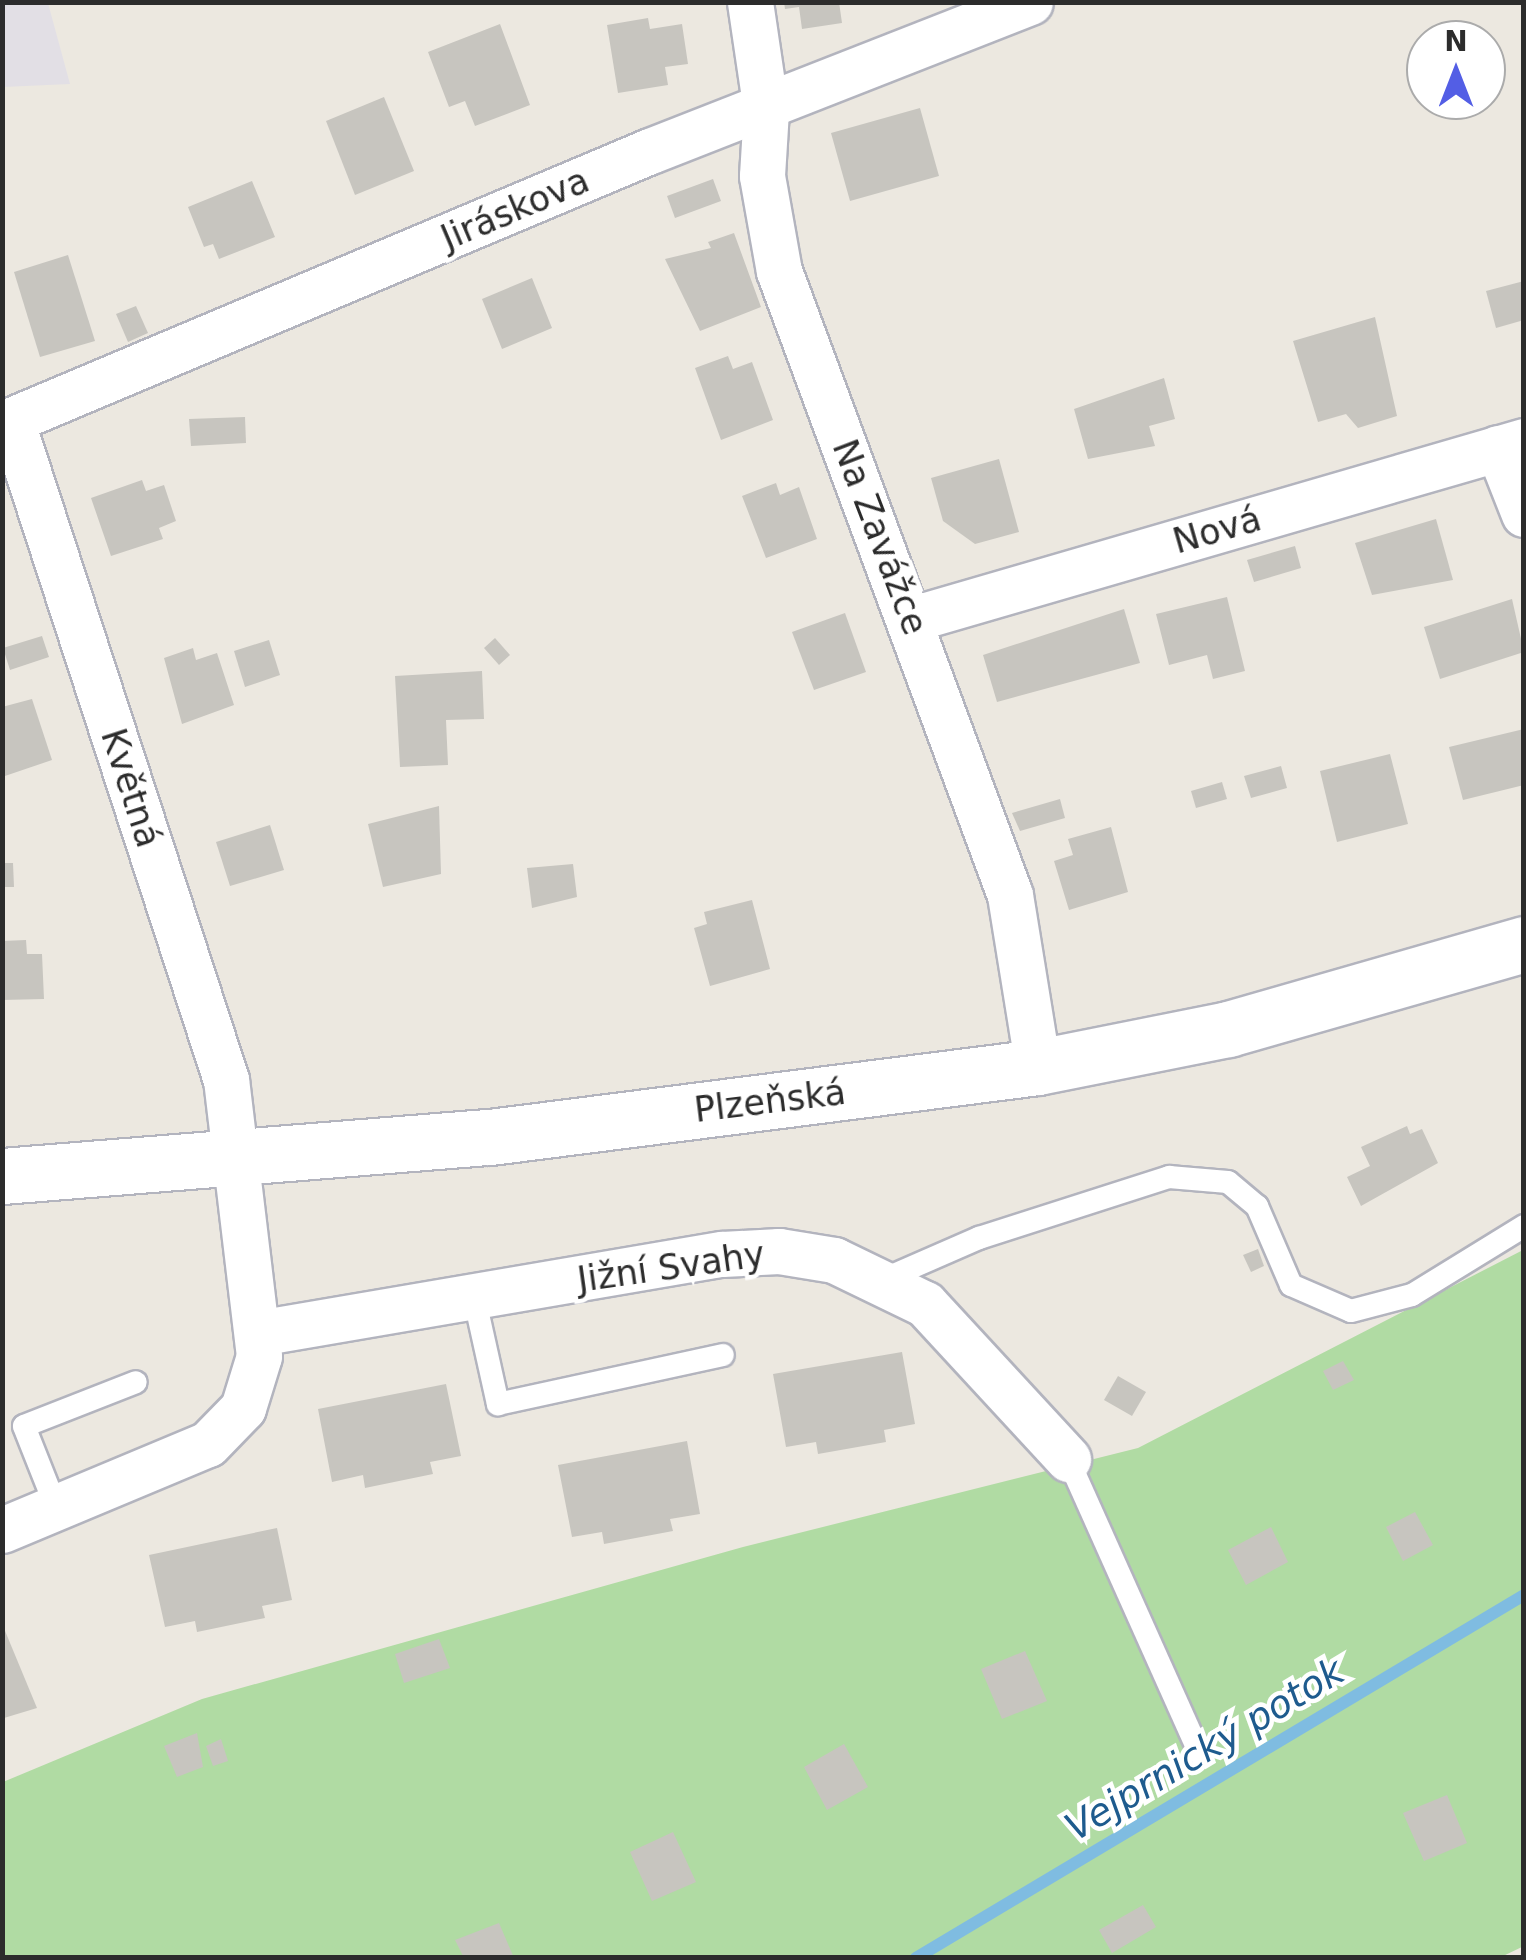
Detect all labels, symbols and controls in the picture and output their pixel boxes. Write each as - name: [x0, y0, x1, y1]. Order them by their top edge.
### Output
- north arrow: [1406, 20, 1506, 120]
- text: N: [1444, 25, 1468, 58]
- street label: Jiráskova: [435, 159, 595, 259]
- street label: Na Zavážce: [824, 434, 936, 640]
- street label: Nová: [1168, 497, 1266, 563]
- street label: Květná: [92, 723, 170, 853]
- street label: Plzeňská: [692, 1071, 848, 1131]
- street label: Jižní Svahy: [575, 1233, 767, 1301]
- water label: Vejprnický potok: [1057, 1649, 1353, 1851]

